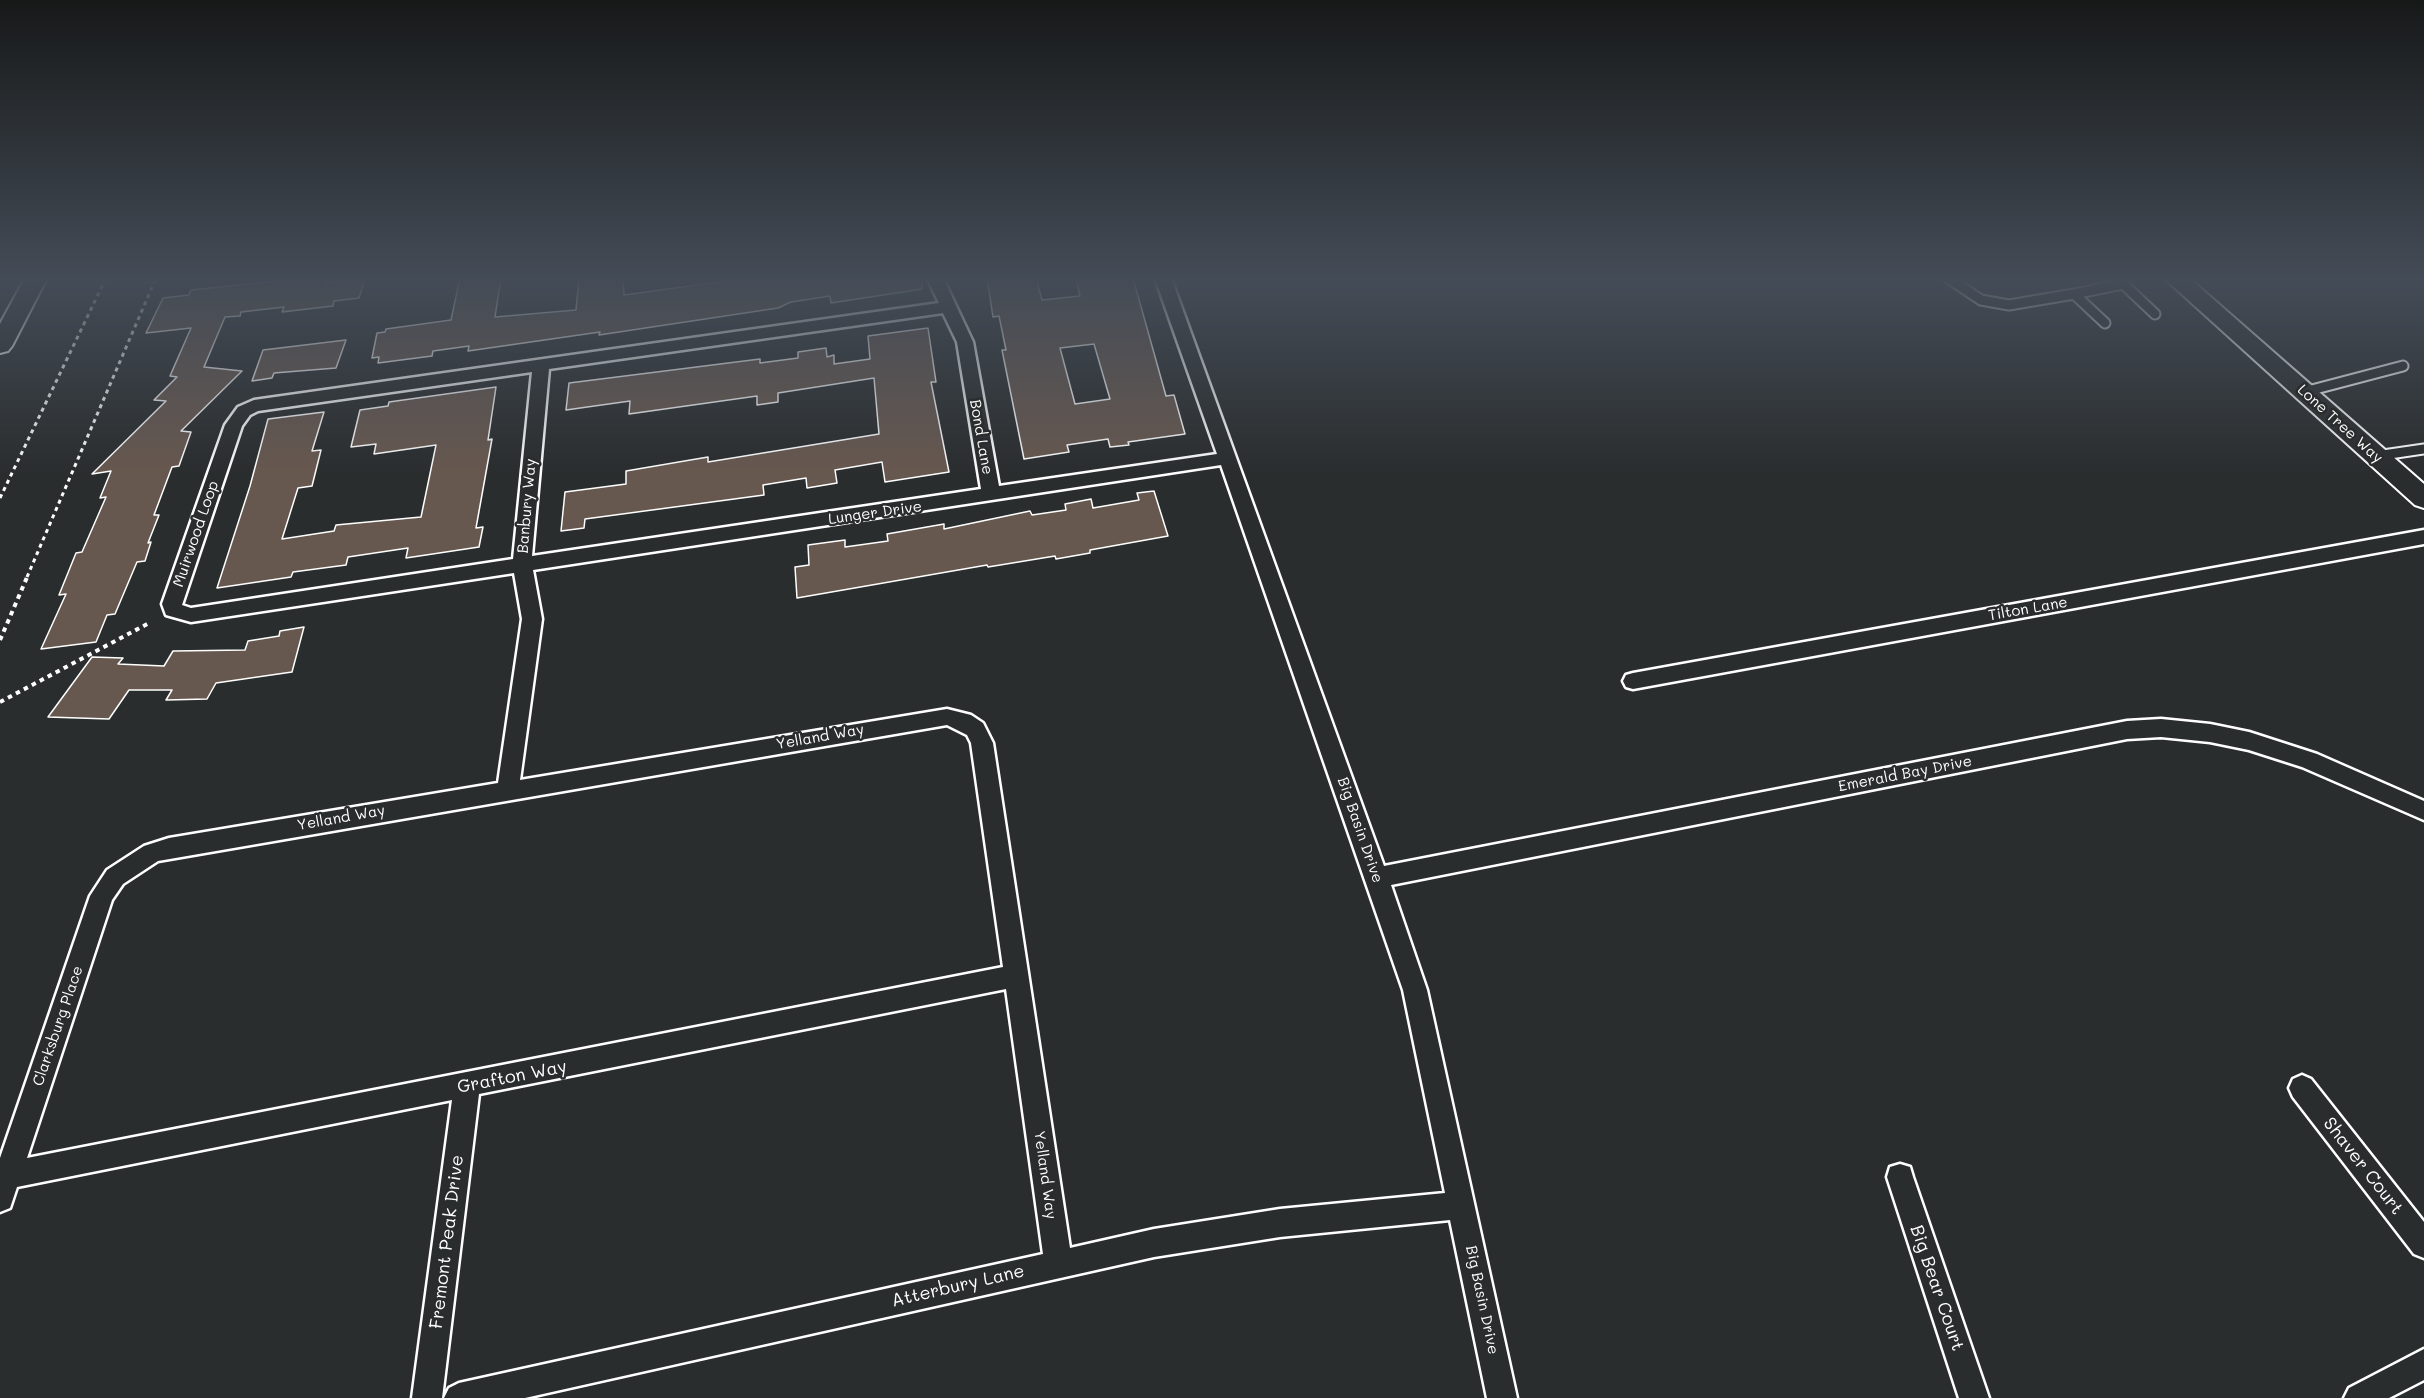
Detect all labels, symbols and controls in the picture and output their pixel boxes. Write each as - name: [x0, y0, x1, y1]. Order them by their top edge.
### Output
- street label: Lone Tree Way: [2294, 381, 2386, 467]
- street label: Bond Lane: [966, 398, 996, 476]
- street label: Banbury Way: [514, 458, 540, 554]
- street label: Muirwood Loop: [169, 479, 223, 589]
- street label: Lunger Drive: [827, 498, 923, 528]
- street label: Tilton Lane: [1987, 593, 2069, 625]
- street label: Yelland Way: [775, 720, 865, 754]
- street label: Emerald Bay Drive: [1837, 752, 1973, 796]
- street label: Big Basin Drive: [1333, 775, 1387, 885]
- street label: Yelland Way: [296, 801, 386, 835]
- street label: Clarksburg Place: [29, 964, 87, 1088]
- street label: Grafton Way: [455, 1056, 569, 1098]
- street label: Shaver Court: [2318, 1113, 2408, 1219]
- street label: Yelland Way: [1030, 1130, 1060, 1220]
- street label: Fremont Peak Drive: [426, 1154, 468, 1330]
- street label: Big Bear Court: [1905, 1222, 1969, 1354]
- street label: Big Basin Drive: [1462, 1244, 1502, 1356]
- street label: Atterbury Lane: [889, 1260, 1027, 1312]

